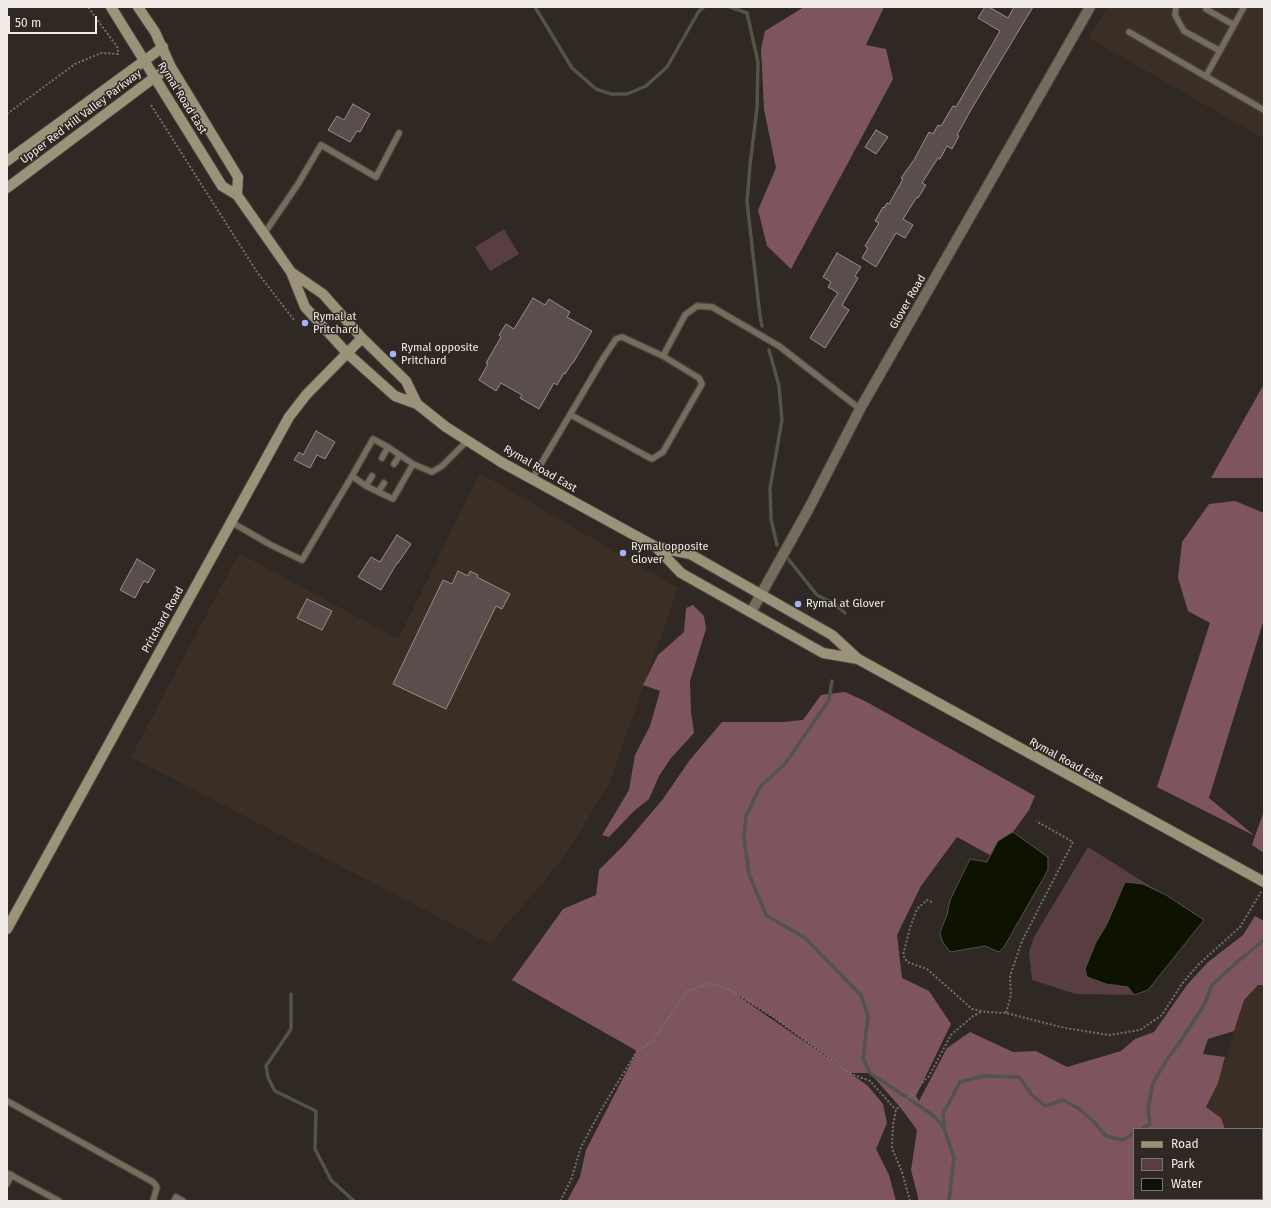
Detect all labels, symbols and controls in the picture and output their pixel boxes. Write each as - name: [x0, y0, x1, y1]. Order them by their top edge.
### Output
- scale bar: [10, 8, 99, 34]
- text: 50 m: [15, 16, 41, 30]
- street label: Rymal Road East: [155, 60, 209, 136]
- street label: Upper Red Hill Valley Parkway: [18, 67, 144, 167]
- street label: Glover Road: [887, 273, 929, 331]
- place label: Rymal at Pritchard: [313, 310, 359, 336]
- marker: Rymal at Pritchard: [300, 318, 310, 328]
- place label: Rymal opposite Pritchard: [401, 341, 478, 367]
- marker: Rymal opposite Pritchard: [388, 349, 398, 359]
- street label: Rymal Road East: [501, 443, 579, 495]
- place label: Rymal opposite Glover: [631, 540, 708, 566]
- marker: Rymal opposite Glover: [618, 548, 628, 558]
- street label: Pritchard Road: [139, 585, 187, 655]
- place label: Rymal at Glover: [806, 597, 884, 611]
- marker: Rymal at Glover: [793, 599, 803, 609]
- street label: Rymal Road East: [1027, 735, 1105, 787]
- legend: [1133, 1128, 1263, 1200]
- text: Road: [1171, 1137, 1199, 1151]
- text: Park: [1171, 1157, 1195, 1171]
- text: Water: [1171, 1177, 1202, 1191]

